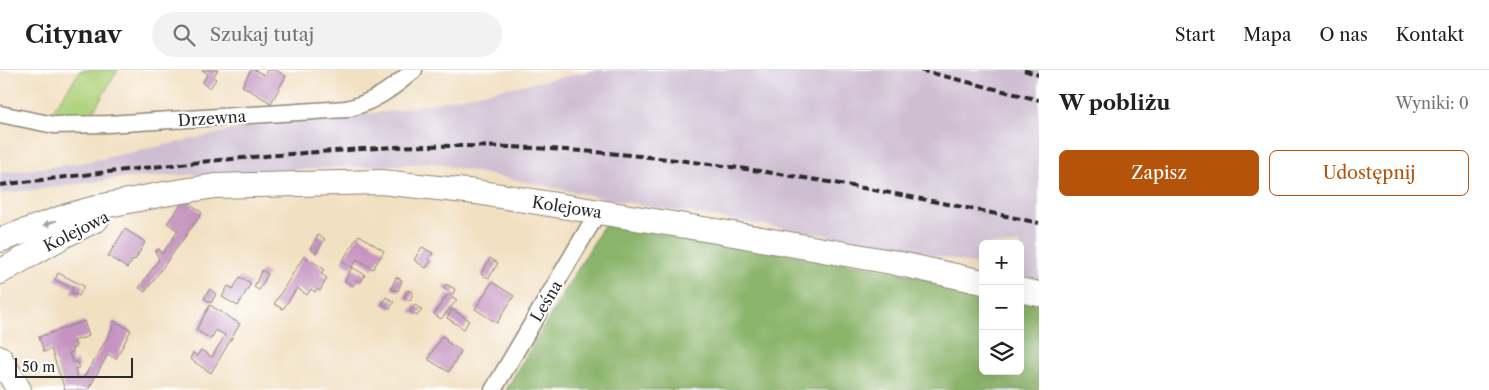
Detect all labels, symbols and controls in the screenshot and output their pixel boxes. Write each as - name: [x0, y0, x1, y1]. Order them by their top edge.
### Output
- search box: [152, 12, 502, 57]
- text: Citynav: [25, 20, 122, 49]
- icon: search: [170, 21, 198, 49]
- text: Szukaj tutaj: [210, 23, 314, 46]
- text: Start: [1175, 24, 1215, 46]
- text: Mapa: [1243, 24, 1291, 46]
- text: O nas: [1319, 24, 1368, 46]
- text: Kontakt: [1396, 24, 1464, 46]
- text: W pobliżu: [1059, 90, 1170, 115]
- text: Wyniki: 0: [1396, 93, 1469, 113]
- street label: Drzewna: [177, 106, 247, 130]
- button: Zapisz: [1059, 150, 1259, 196]
- button: Udostępnij: [1269, 150, 1469, 196]
- street label: Kolejowa: [531, 192, 604, 222]
- street label: Kolejowa: [40, 206, 112, 256]
- one-way arrow: [42, 220, 57, 227]
- map controls: [979, 240, 1024, 375]
- button: +: [979, 240, 1024, 285]
- street label: Leśna: [526, 276, 566, 325]
- button: −: [979, 285, 1024, 330]
- button: layers: [979, 330, 1024, 375]
- scale bar: [15, 355, 132, 378]
- text: 50 m: [22, 358, 55, 376]

